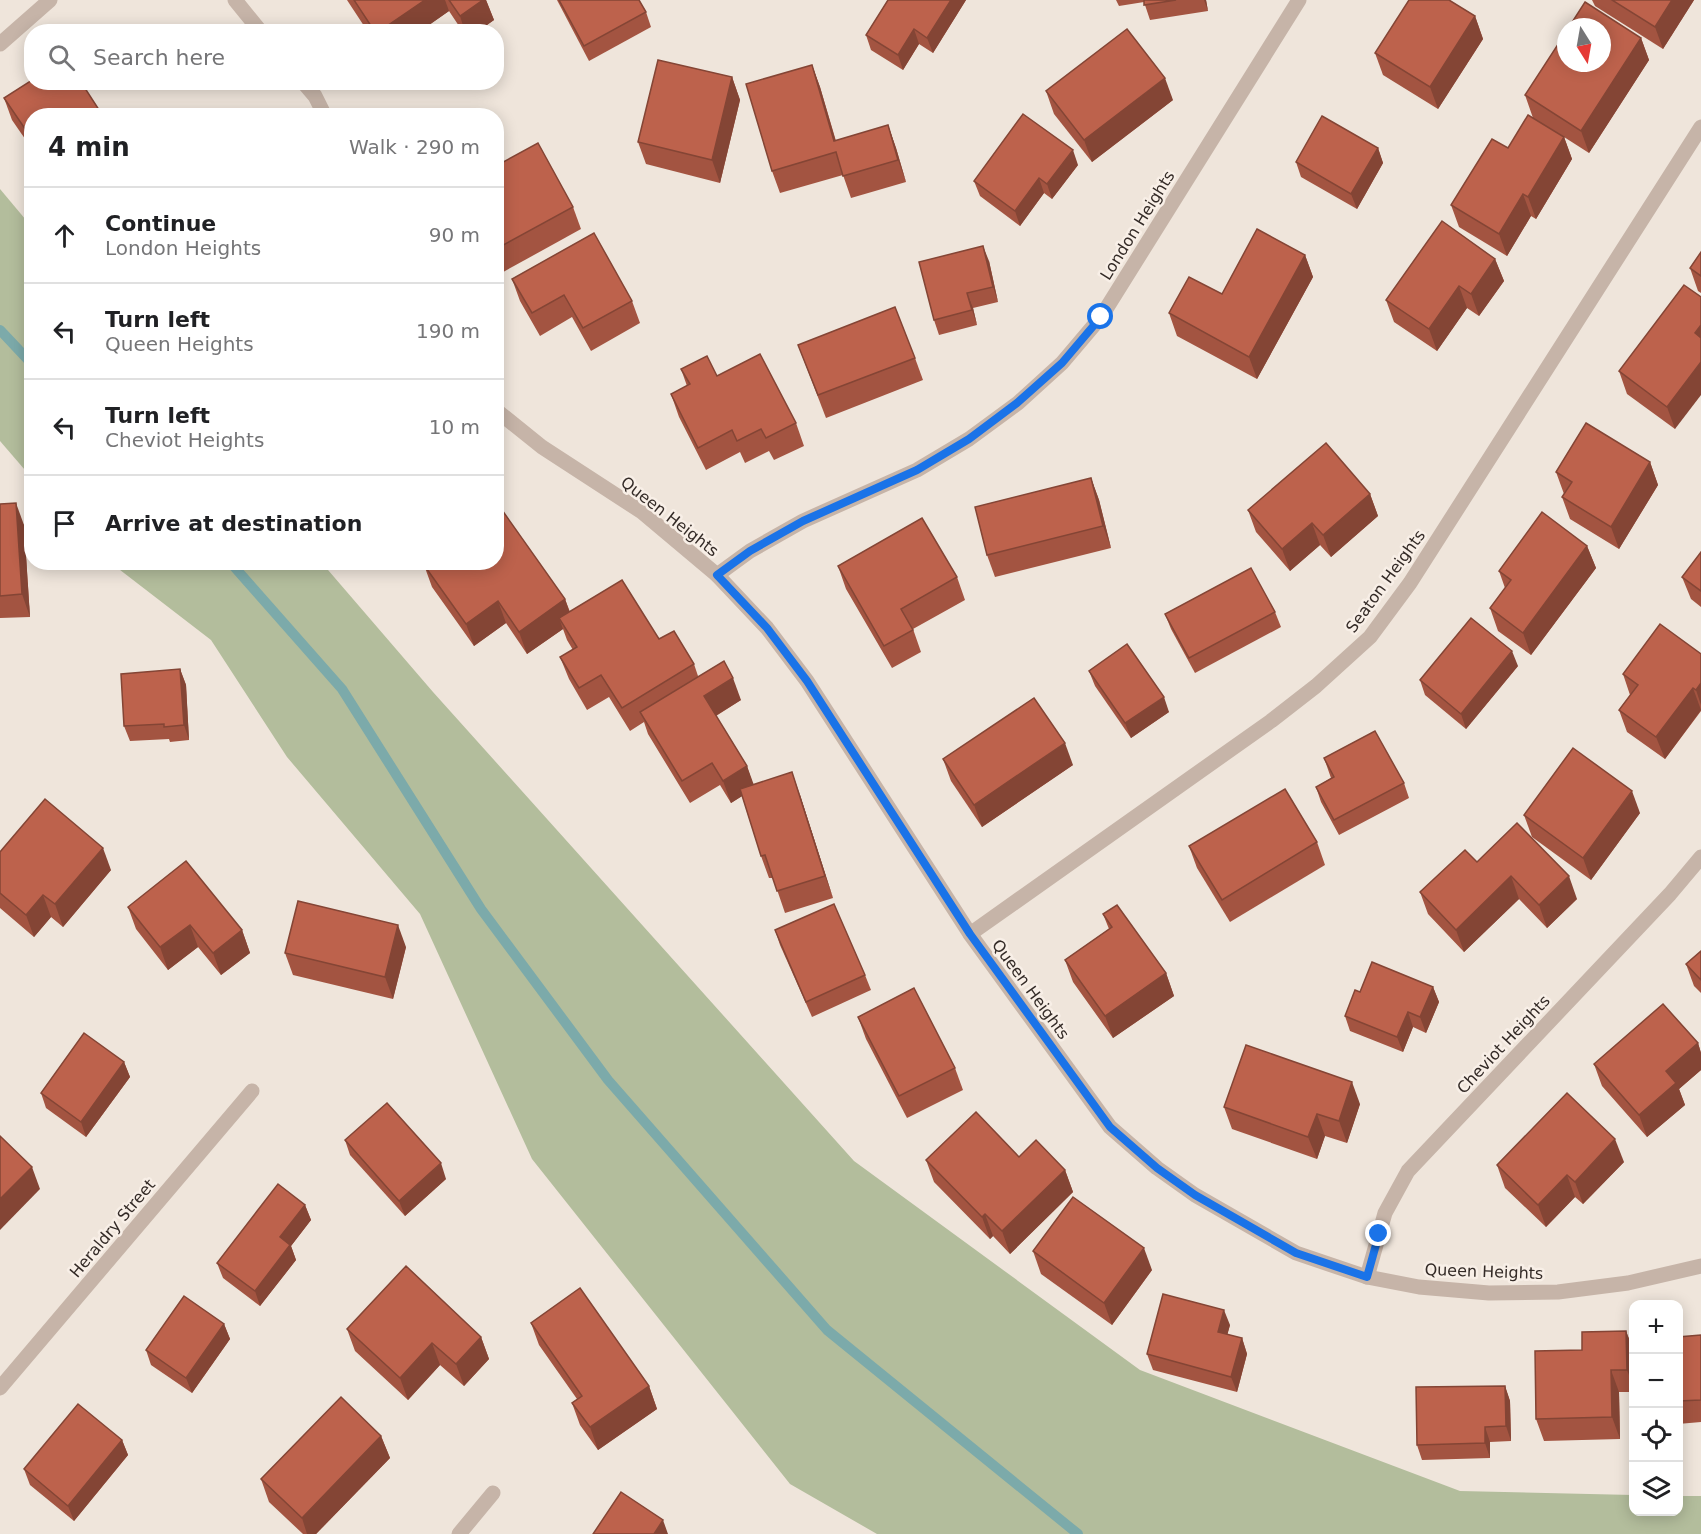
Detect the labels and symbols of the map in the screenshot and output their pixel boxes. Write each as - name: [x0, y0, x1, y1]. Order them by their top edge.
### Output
- north arrow: [1557, 18, 1611, 72]
- street label: London Heights: [1096, 167, 1179, 283]
- route start: [1087, 303, 1113, 329]
- street label: Queen Heights: [617, 472, 722, 560]
- street label: Seaton Heights: [1342, 526, 1429, 636]
- street label: Queen Heights: [988, 936, 1073, 1043]
- street label: Cheviot Heights: [1453, 991, 1554, 1097]
- street label: Heraldry Street: [66, 1175, 159, 1281]
- route end: [1365, 1220, 1391, 1246]
- street label: Queen Heights: [1424, 1260, 1544, 1283]

